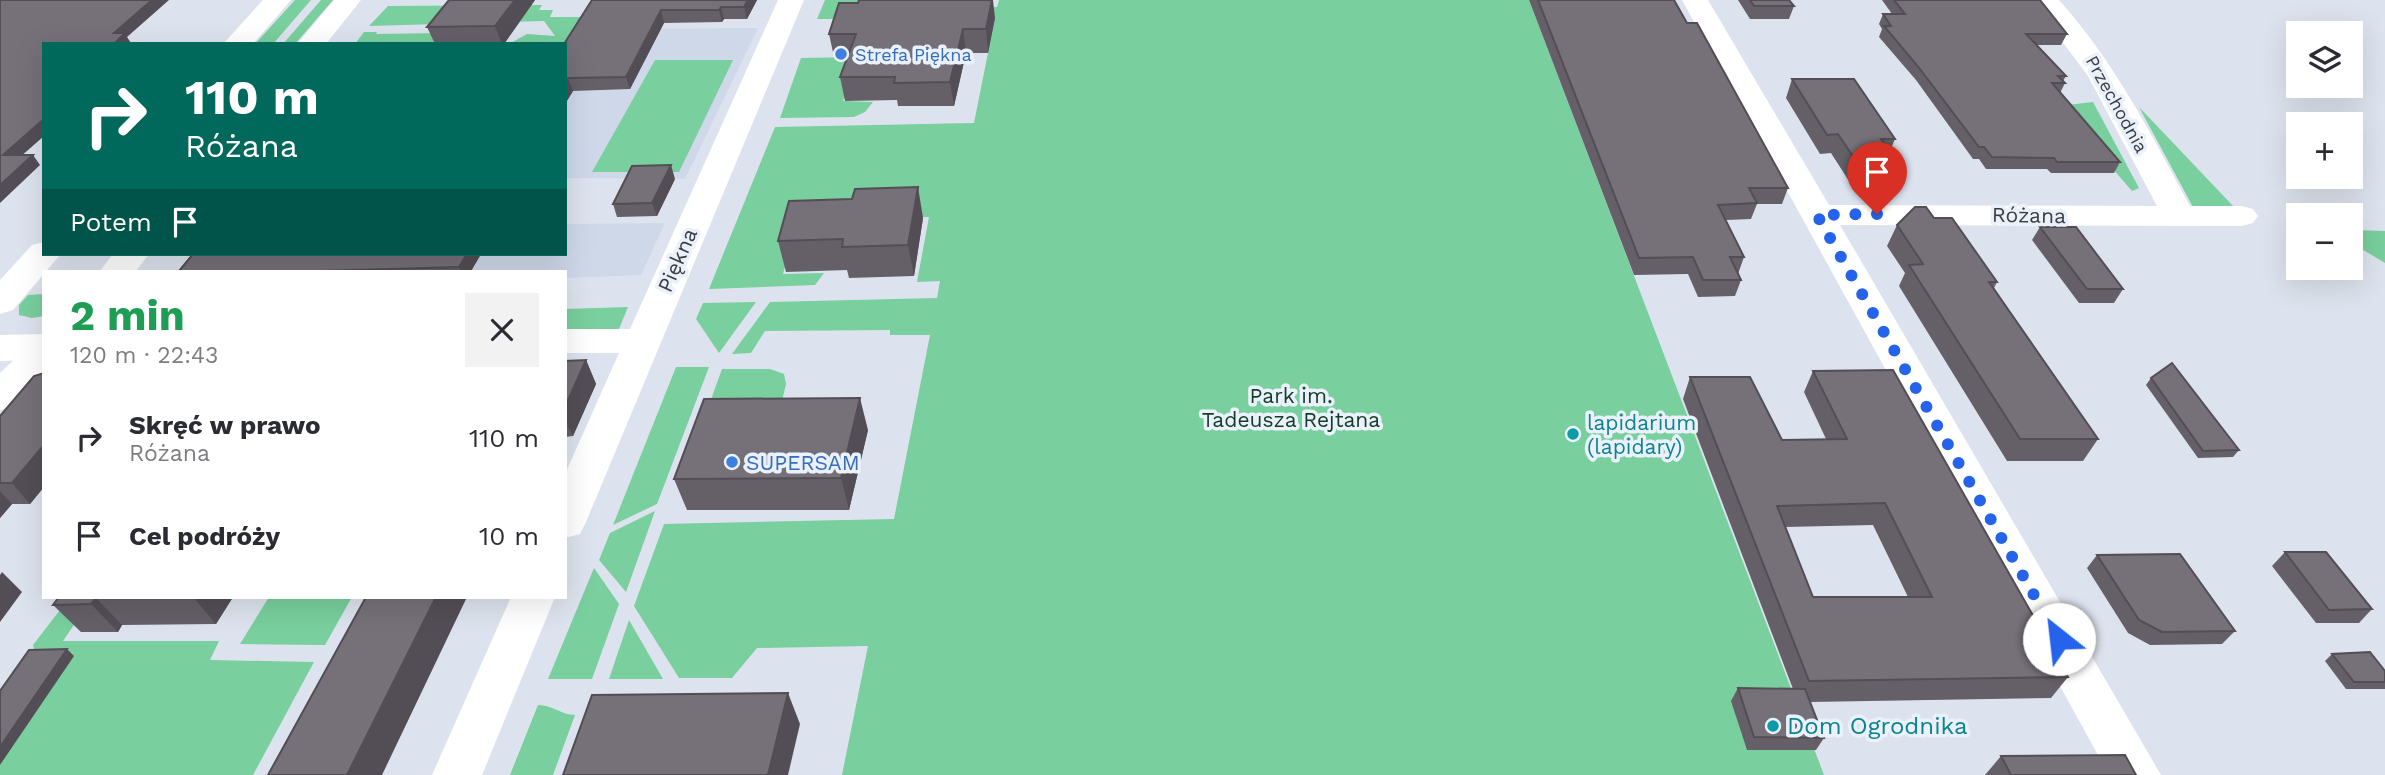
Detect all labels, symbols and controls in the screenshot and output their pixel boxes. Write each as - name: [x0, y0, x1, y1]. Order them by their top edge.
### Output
- map controls: [2286, 21, 2363, 280]
- button: layers: [2286, 21, 2363, 98]
- place label: Strefa Piękna: [855, 44, 972, 65]
- marker: Strefa Piękna: [833, 46, 849, 62]
- street label: Przechodnia: [2082, 52, 2152, 156]
- text: 110 m: [185, 68, 319, 126]
- icon: right: [70, 70, 161, 161]
- button: +: [2286, 112, 2363, 189]
- text: Różana: [185, 127, 298, 165]
- pin: [1847, 142, 1907, 214]
- icon: arrive: [1858, 153, 1896, 191]
- street label: Różana: [1992, 202, 2066, 228]
- icon: arrive: [166, 203, 204, 241]
- button: −: [2286, 203, 2363, 280]
- text: Potem: [70, 207, 152, 237]
- street label: Piękna: [652, 224, 702, 296]
- text: 2 min: [70, 291, 185, 340]
- button: close: [465, 293, 539, 367]
- text: 120 m · 22:43: [70, 342, 218, 369]
- park label: Park im. Tadeusza Rejtana: [1202, 383, 1380, 432]
- text: Skręć w prawo: [129, 410, 321, 440]
- place label: lapidarium (lapidary): [1587, 410, 1696, 459]
- icon: right: [70, 419, 108, 457]
- text: 110 m: [469, 423, 539, 453]
- marker: lapidarium (lapidary): [1565, 426, 1581, 442]
- text: Różana: [129, 440, 210, 467]
- place label: SUPERSAM: [746, 450, 860, 475]
- marker: SUPERSAM: [724, 454, 740, 470]
- icon: arrive: [70, 517, 108, 555]
- text: Cel podróży: [129, 521, 280, 551]
- text: 10 m: [479, 521, 539, 551]
- position arrow: [2022, 602, 2096, 676]
- place label: Dom Ogrodnika: [1787, 712, 1968, 740]
- marker: Dom Ogrodnika: [1765, 718, 1781, 734]

